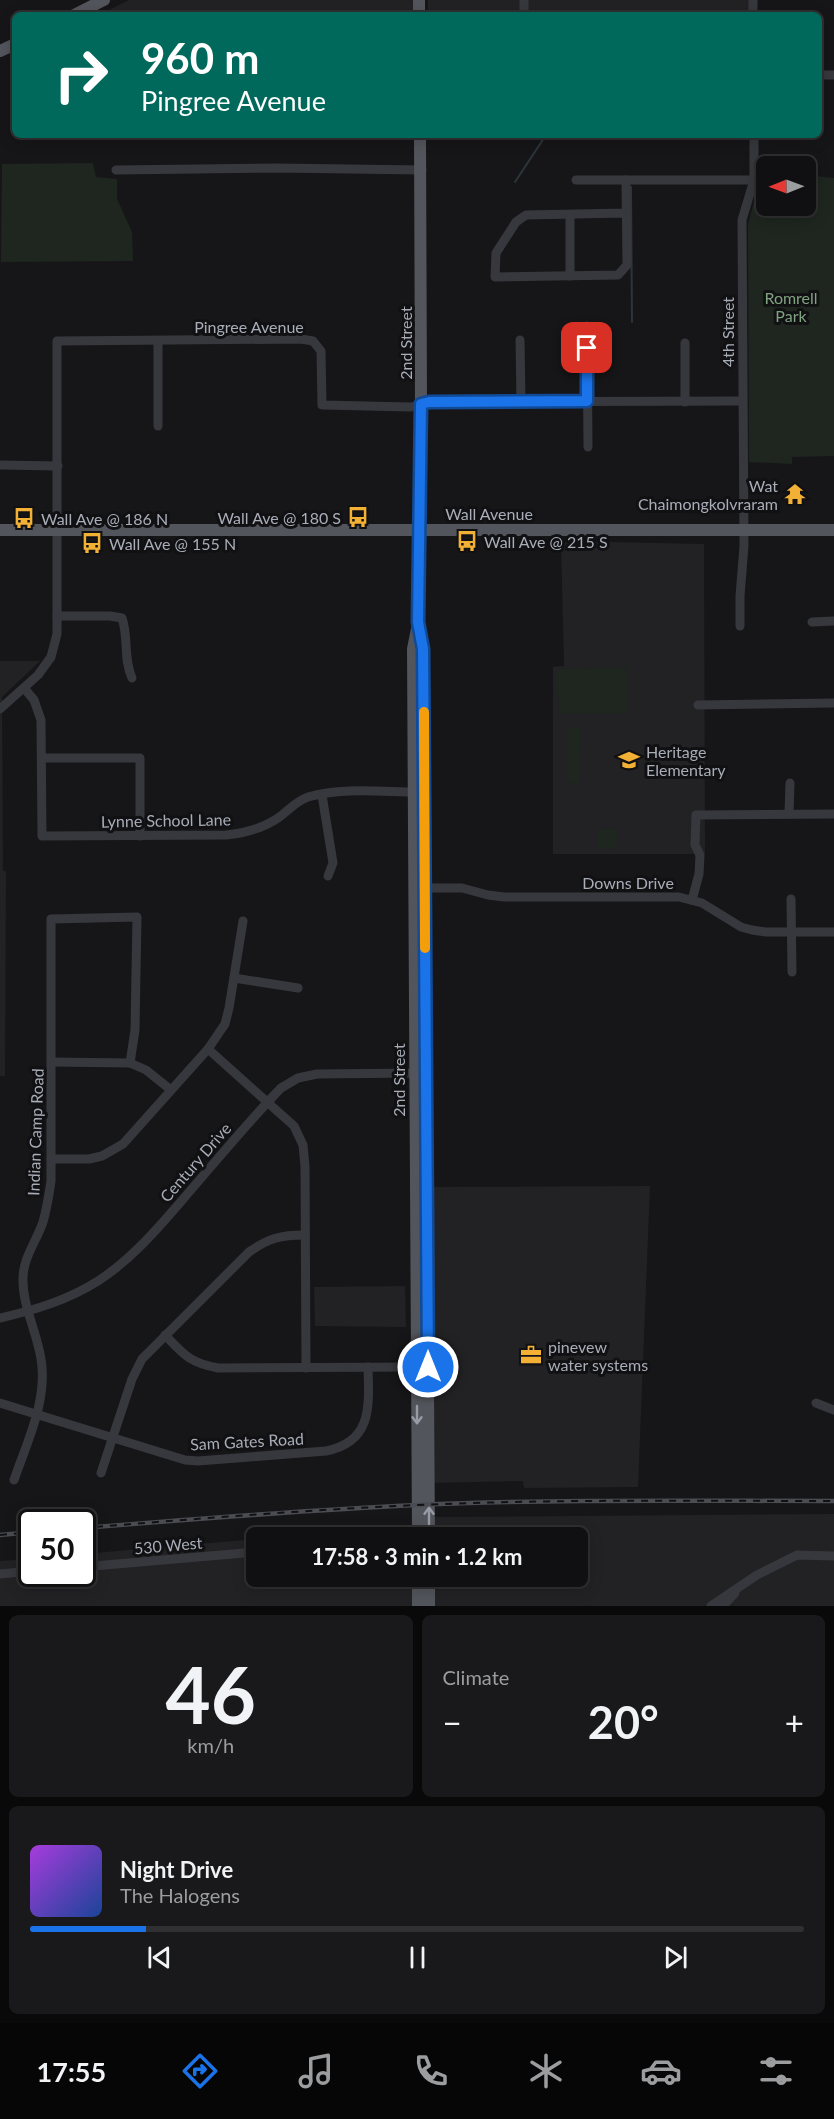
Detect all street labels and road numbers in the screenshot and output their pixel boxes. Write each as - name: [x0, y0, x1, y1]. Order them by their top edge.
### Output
- street label: 4th Street: [718, 297, 737, 367]
- street label: 2nd Street: [396, 306, 415, 380]
- street label: Pingree Avenue: [194, 317, 304, 336]
- street label: Wall Avenue: [445, 504, 533, 523]
- street label: Lynne School Lane: [101, 809, 231, 831]
- street label: Downs Drive: [582, 873, 674, 892]
- street label: 2nd Street: [389, 1043, 408, 1117]
- street label: Indian Camp Road: [23, 1068, 47, 1196]
- street label: Century Drive: [156, 1119, 234, 1205]
- street label: Sam Gates Road: [190, 1429, 304, 1453]
- street label: 530 West: [133, 1533, 203, 1557]

